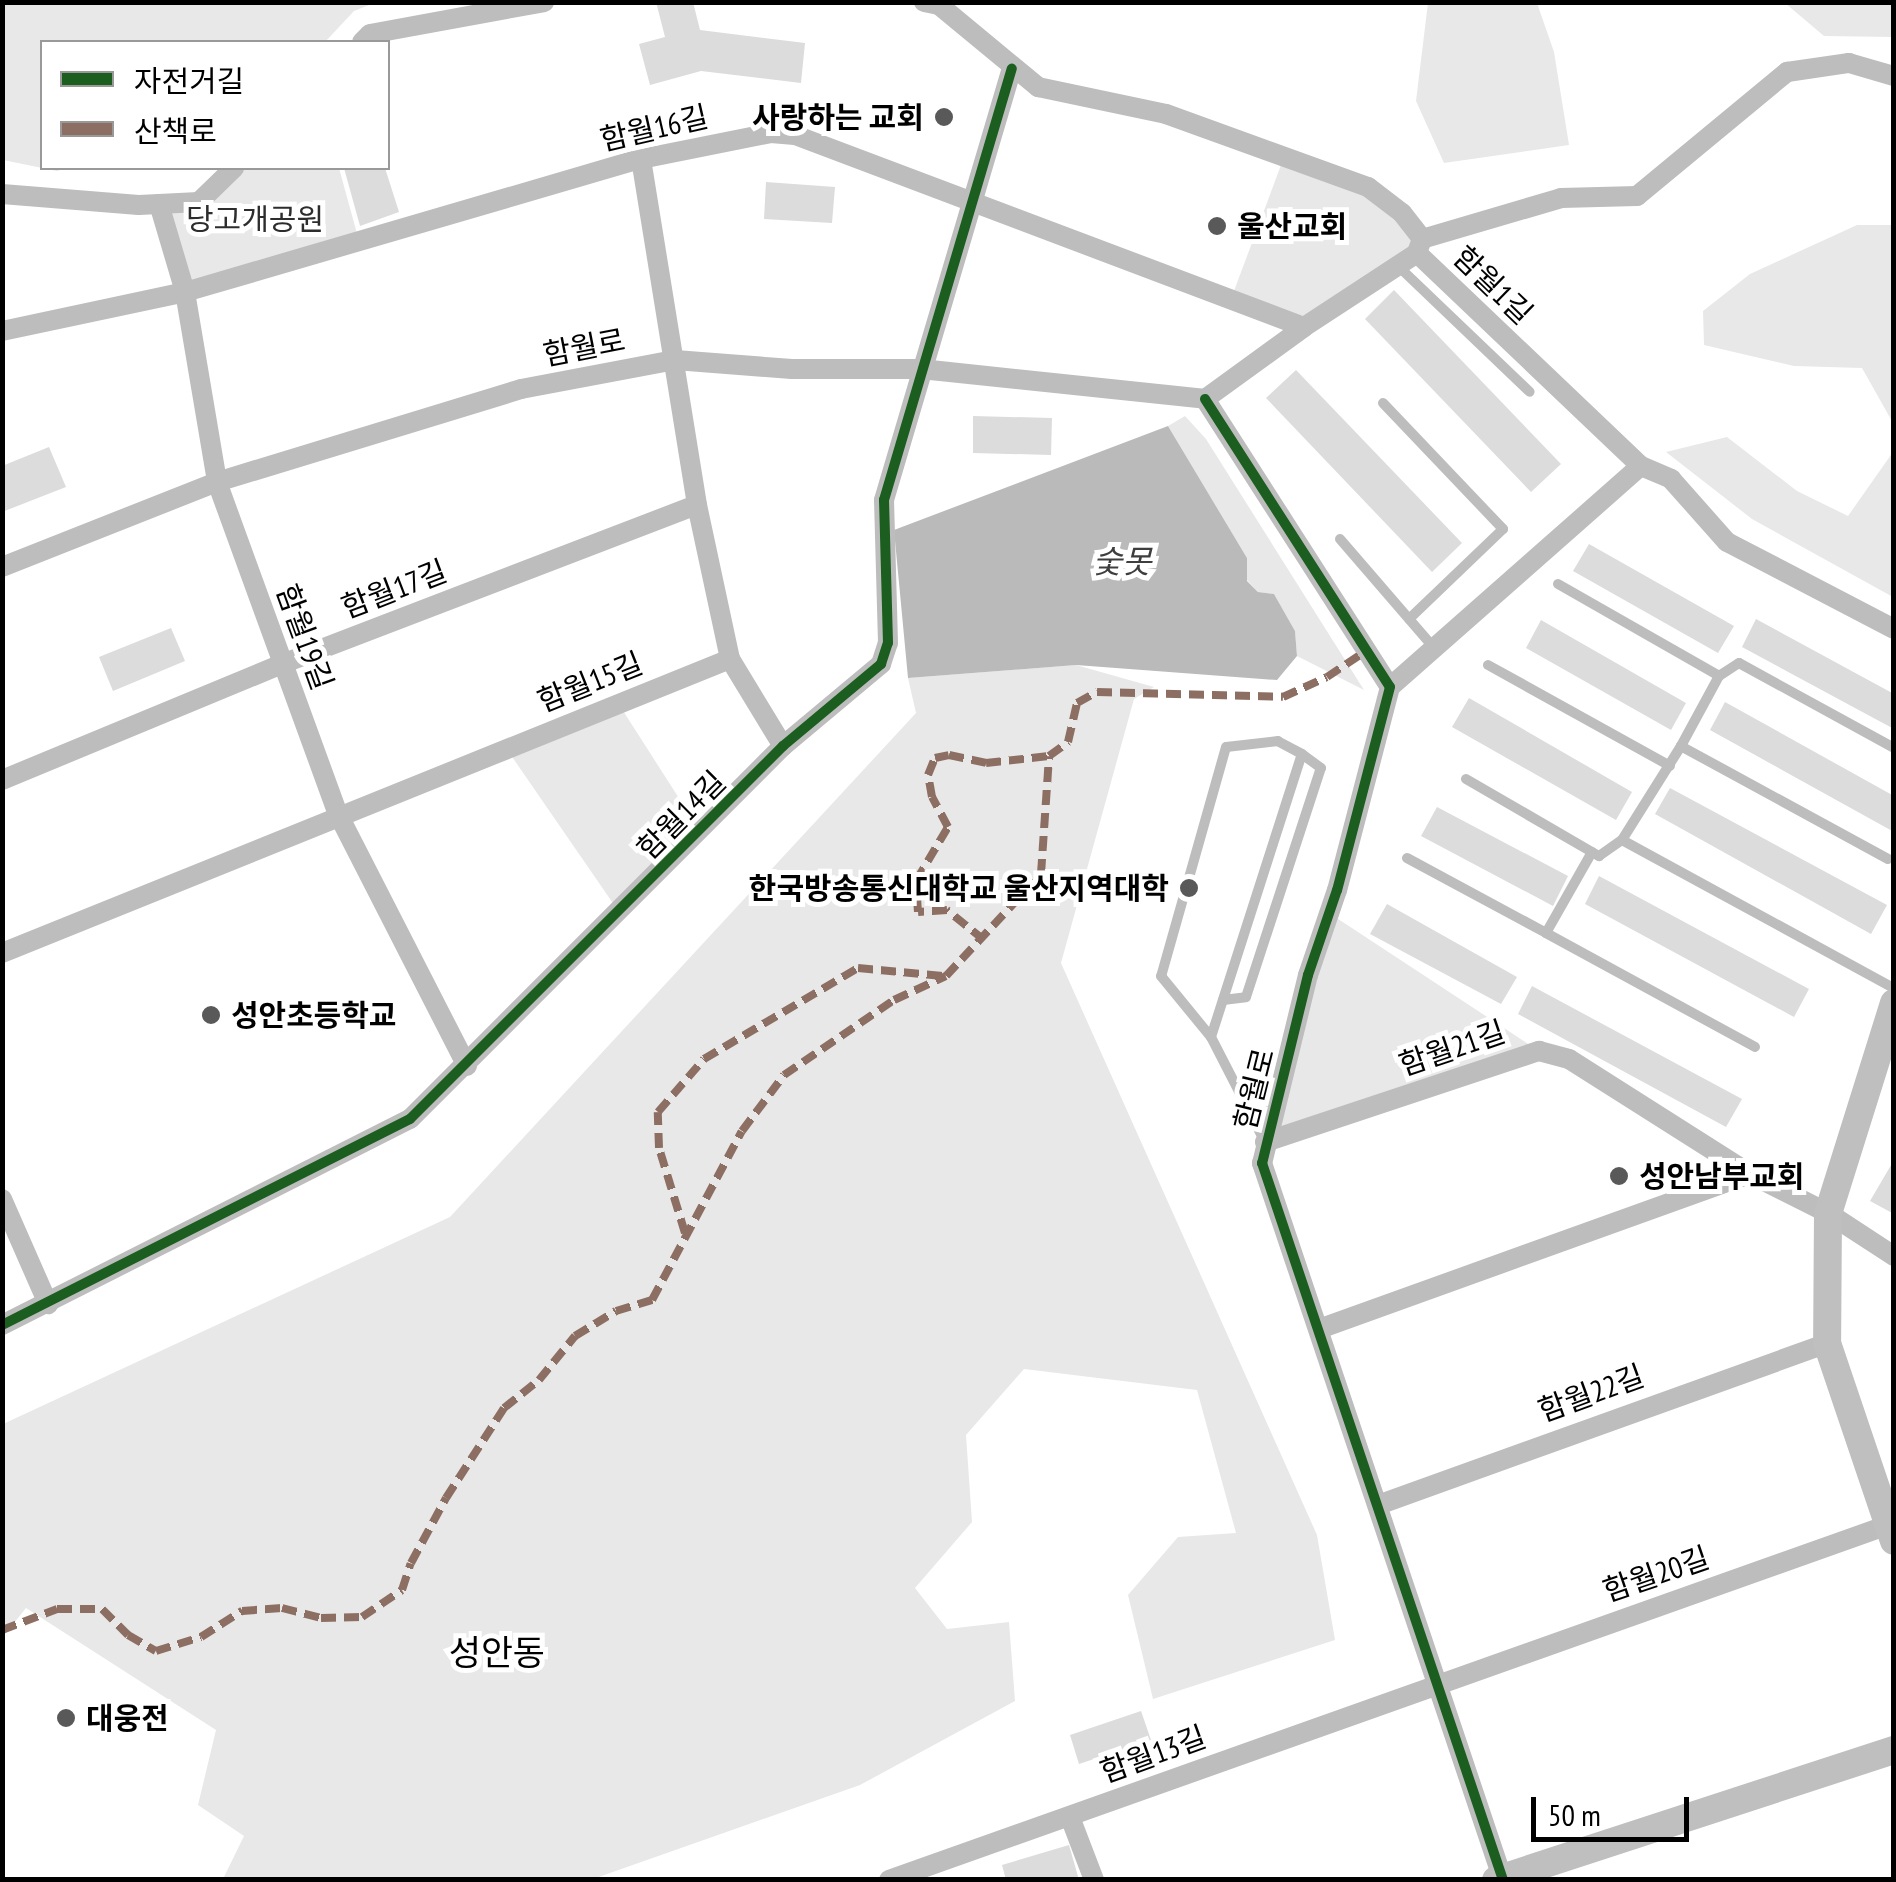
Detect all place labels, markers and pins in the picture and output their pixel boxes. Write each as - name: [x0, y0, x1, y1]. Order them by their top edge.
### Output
- place label: 사랑하는 교회: [752, 99, 924, 135]
- marker: 사랑하는 교회: [933, 106, 955, 128]
- place label: 울산교회: [1237, 208, 1347, 244]
- marker: 울산교회: [1206, 215, 1228, 237]
- place label: 한국방송통신대학교 울산지역대학: [749, 870, 1169, 906]
- marker: 한국방송통신대학교 울산지역대학: [1178, 877, 1200, 899]
- place label: 성안초등학교: [231, 997, 397, 1033]
- marker: 성안초등학교: [200, 1004, 222, 1026]
- place label: 성안남부교회: [1639, 1158, 1805, 1194]
- marker: 성안남부교회: [1608, 1165, 1630, 1187]
- place label: 대웅전: [86, 1700, 169, 1736]
- marker: 대웅전: [55, 1707, 77, 1729]

